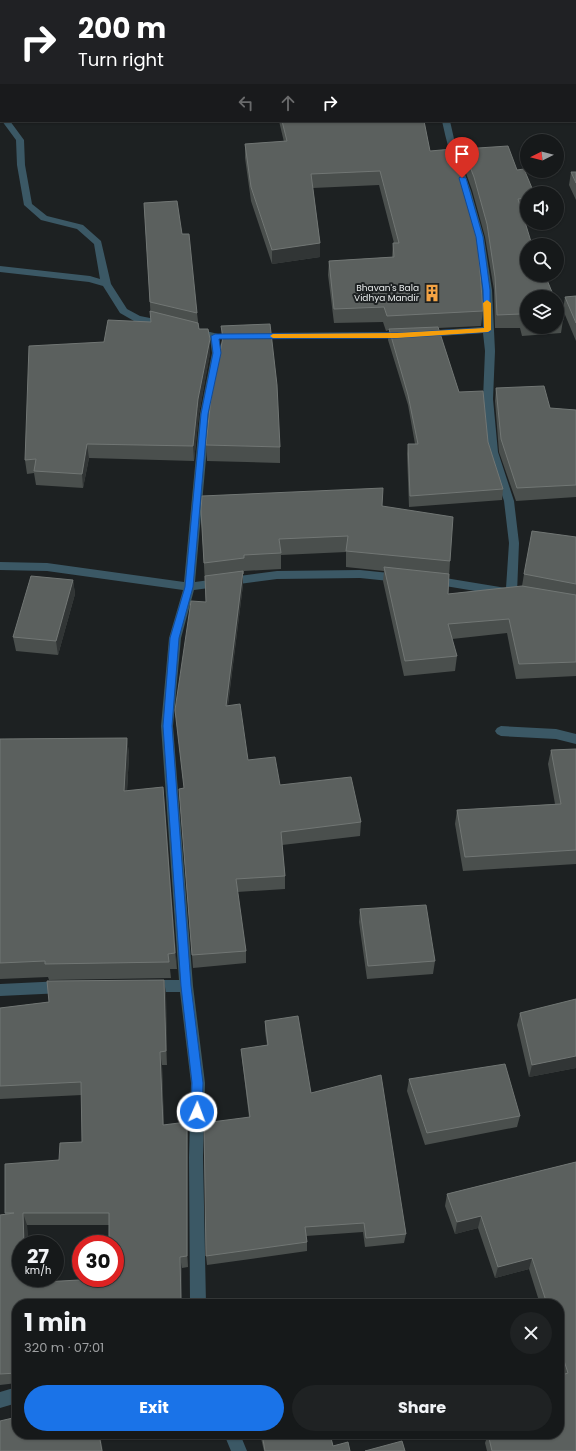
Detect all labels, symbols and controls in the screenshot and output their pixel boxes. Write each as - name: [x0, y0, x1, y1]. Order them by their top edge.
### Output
- text: 200 m: [78, 9, 166, 48]
- icon: right: [12, 16, 64, 68]
- text: Turn right: [78, 47, 164, 72]
- icon: left: [235, 92, 257, 114]
- icon: ahead: [277, 92, 299, 114]
- icon: right: [319, 92, 341, 114]
- north arrow: [520, 134, 564, 178]
- map controls: [520, 134, 564, 334]
- pin: [445, 137, 479, 178]
- icon: arrive: [451, 143, 473, 165]
- button: sound: [520, 186, 564, 230]
- button: search: [520, 238, 564, 282]
- place label: Bhavan's Bala Vidhya Mandir: [354, 282, 420, 304]
- building icon: Bhavan's Bala Vidhya Mandir: [422, 283, 442, 303]
- button: layers: [520, 290, 564, 334]
- position arrow: [176, 1091, 218, 1133]
- speed limit sign: 30: [72, 1235, 124, 1287]
- text: 27: [27, 1242, 49, 1270]
- text: km/h: [25, 1263, 51, 1278]
- text: 1 min: [24, 1306, 87, 1339]
- button: close: [510, 1312, 552, 1354]
- text: 320 m · 07:01: [24, 1338, 104, 1357]
- button: Exit: [24, 1385, 284, 1431]
- button: Share: [292, 1385, 552, 1431]

